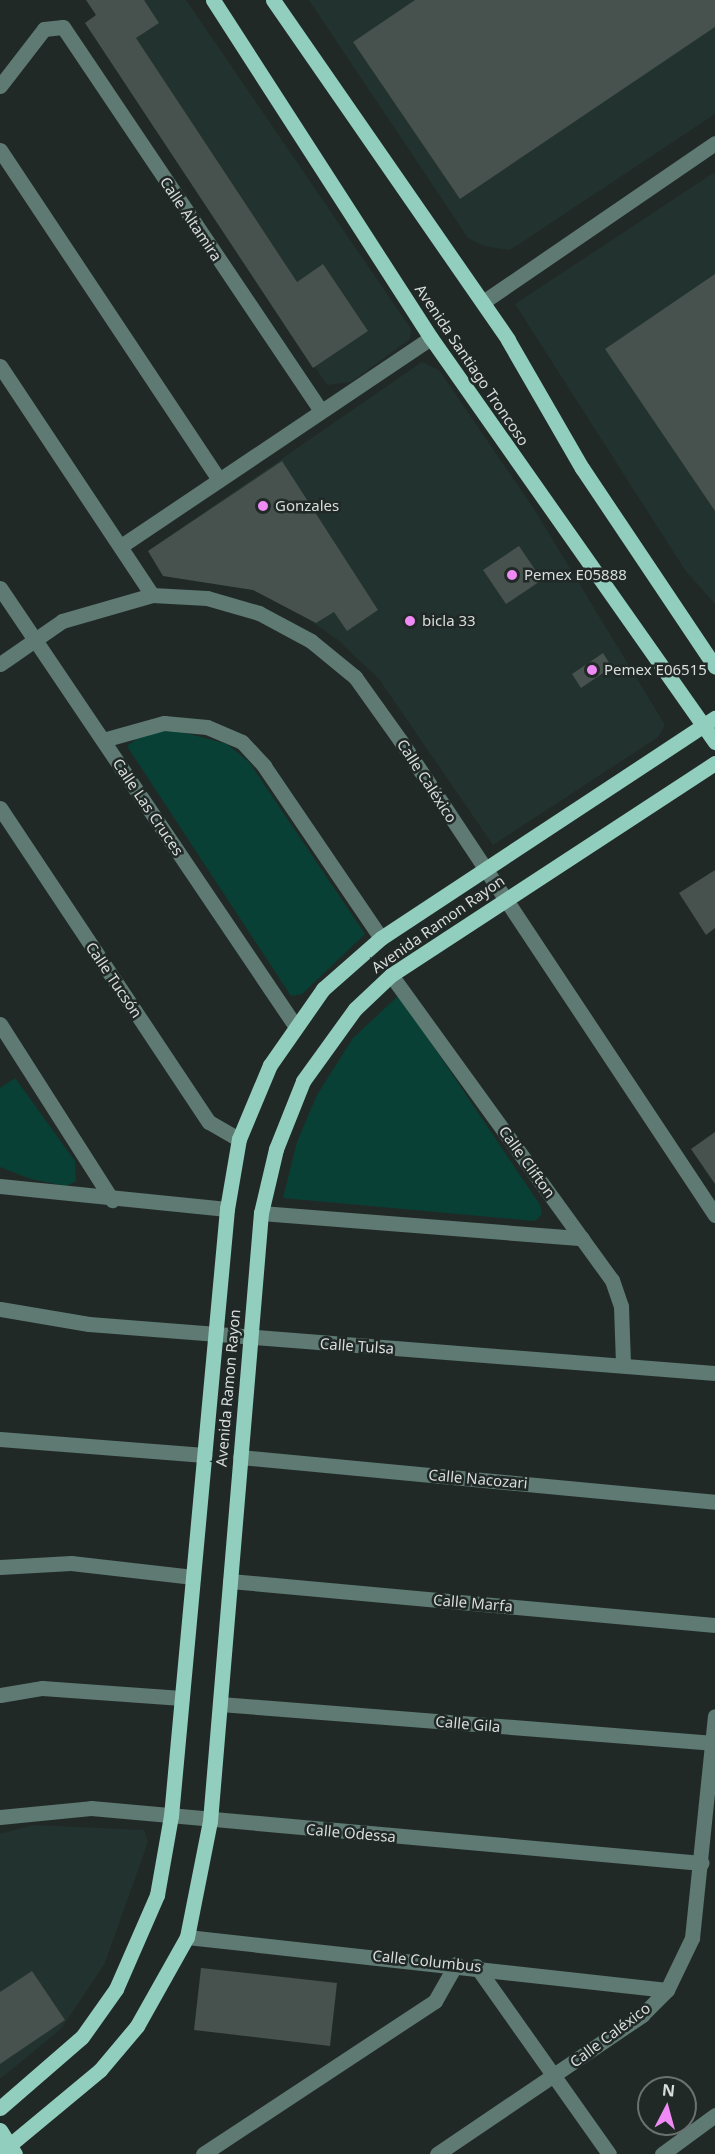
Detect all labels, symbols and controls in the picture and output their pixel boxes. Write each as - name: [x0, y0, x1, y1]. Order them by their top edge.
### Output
- street label: Calle Altamira: [156, 174, 226, 264]
- street label: Avenida Santiago Troncoso: [411, 281, 533, 449]
- place label: Gonzales: [275, 497, 339, 515]
- marker: Gonzales: [256, 499, 270, 513]
- place label: Pemex E05888: [524, 566, 627, 584]
- marker: Pemex E05888: [505, 568, 519, 582]
- place label: bicla 33: [422, 612, 476, 630]
- marker: bicla 33: [403, 614, 417, 628]
- place label: Pemex E06515: [604, 661, 707, 679]
- marker: Pemex E06515: [585, 663, 599, 677]
- street label: Calle Caléxico: [393, 736, 461, 826]
- street label: Calle Las Cruces: [109, 755, 187, 859]
- street label: Avenida Ramon Rayon: [368, 871, 508, 977]
- street label: Calle Tucsón: [82, 939, 146, 1021]
- street label: Calle Clifton: [495, 1123, 559, 1201]
- street label: Avenida Ramon Rayon: [212, 1308, 244, 1468]
- street label: Calle Tulsa: [319, 1334, 395, 1358]
- street label: Calle Nacozari: [428, 1466, 528, 1492]
- street label: Calle Marfa: [432, 1591, 514, 1615]
- street label: Calle Gila: [435, 1712, 501, 1736]
- street label: Calle Odessa: [305, 1820, 397, 1846]
- street label: Calle Columbus: [372, 1946, 482, 1976]
- street label: Calle Caléxico: [566, 1999, 654, 2071]
- north arrow: [637, 2076, 697, 2136]
- text: N: [661, 2078, 676, 2102]

